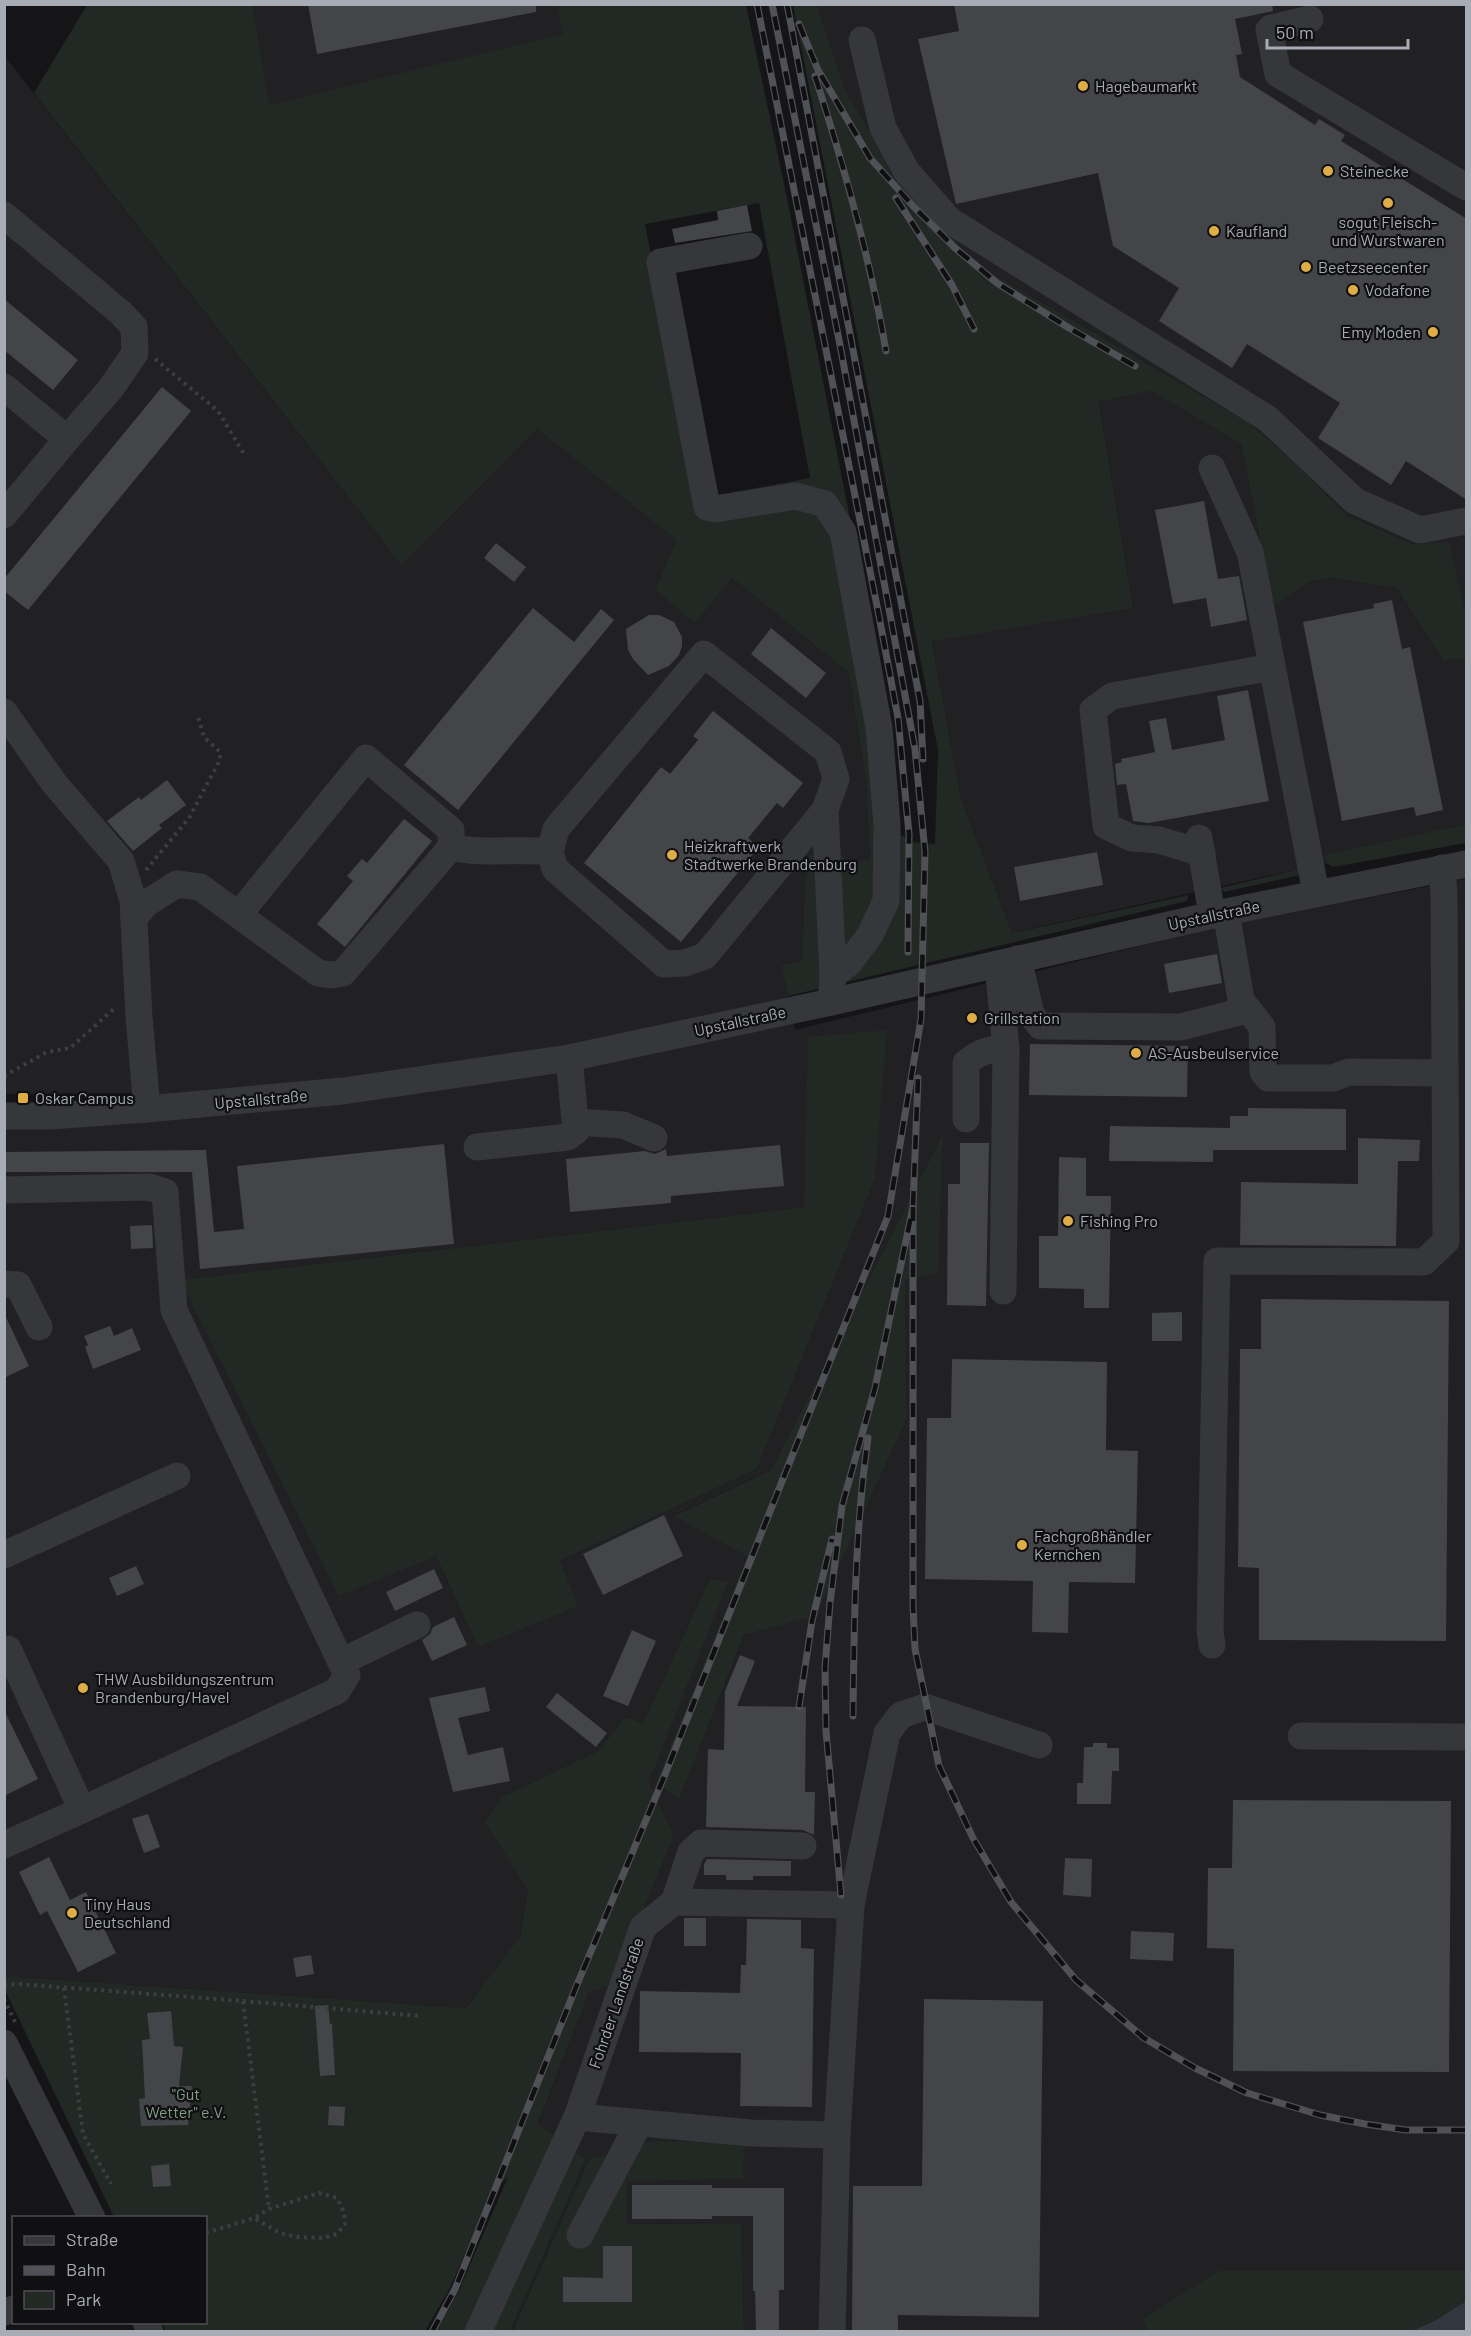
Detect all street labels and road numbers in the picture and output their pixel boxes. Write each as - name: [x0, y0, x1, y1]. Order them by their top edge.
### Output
- street label: Upstallstraße: [1166, 896, 1261, 933]
- street label: Upstallstraße: [692, 1002, 787, 1039]
- street label: Upstallstraße: [214, 1085, 308, 1112]
- street label: Fohrder Landstraße: [584, 1935, 647, 2071]

